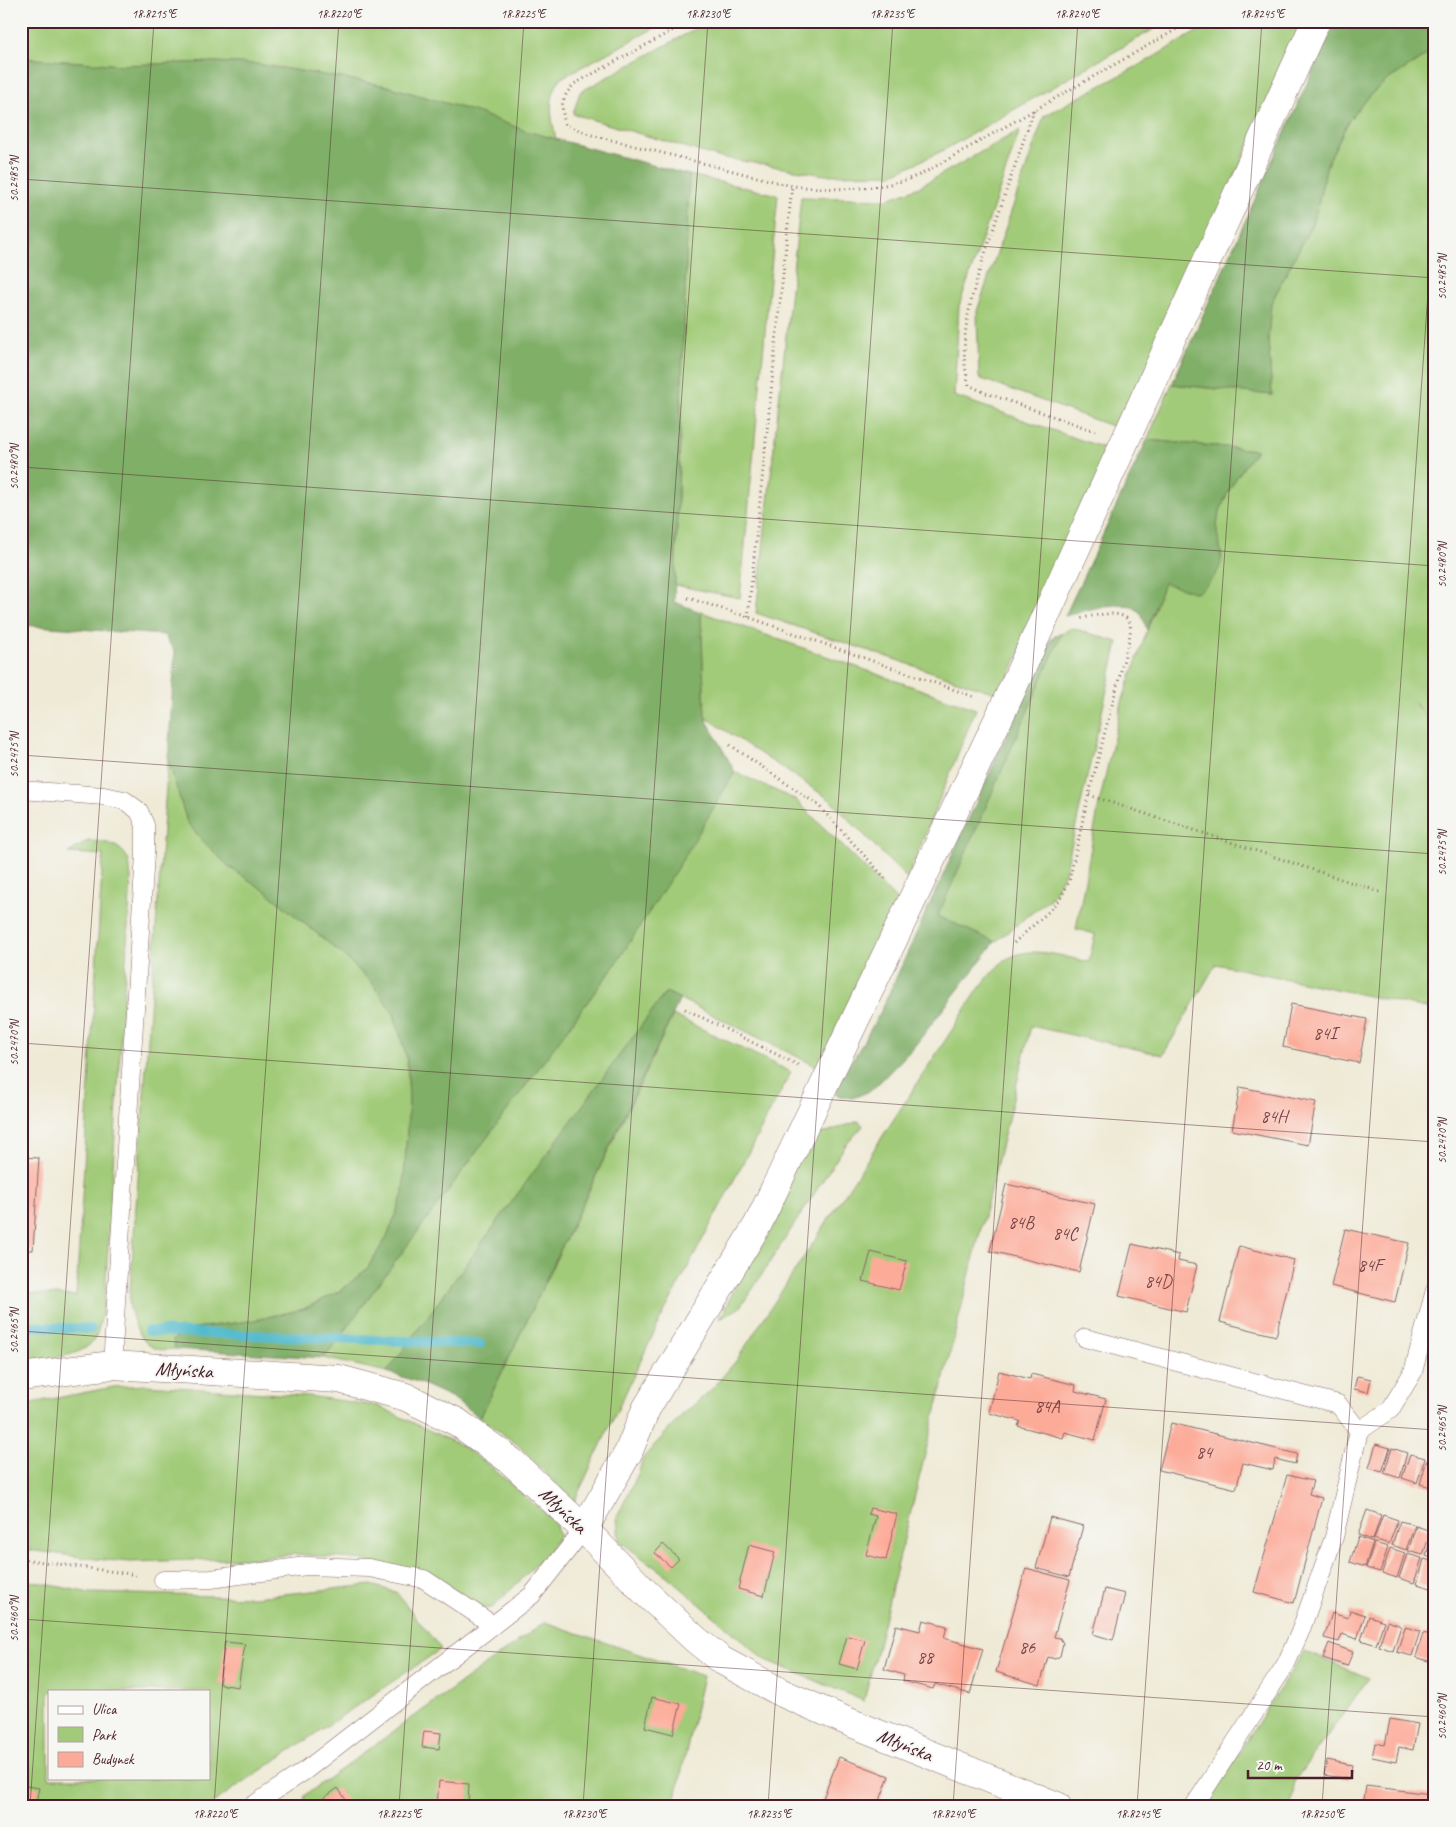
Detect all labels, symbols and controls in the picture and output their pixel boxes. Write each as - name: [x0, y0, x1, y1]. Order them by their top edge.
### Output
- text: 18.8215°E: [132, 6, 178, 22]
- text: 18.8220°E: [317, 6, 363, 22]
- text: 18.8225°E: [501, 6, 547, 22]
- text: 18.8230°E: [686, 6, 732, 22]
- text: 18.8235°E: [870, 6, 916, 22]
- text: 18.8240°E: [1055, 6, 1101, 22]
- text: 18.8245°E: [1240, 6, 1286, 22]
- text: 50.2485°N: [6, 155, 22, 202]
- text: 50.2485°N: [1434, 253, 1450, 300]
- text: 50.2480°N: [6, 443, 22, 490]
- text: 50.2480°N: [1434, 541, 1450, 588]
- text: 50.2475°N: [6, 731, 22, 778]
- text: 50.2475°N: [1434, 829, 1450, 876]
- text: 50.2470°N: [6, 1019, 22, 1066]
- house number: 84I: [1313, 1022, 1340, 1044]
- house number: 84H: [1261, 1105, 1290, 1127]
- text: 50.2470°N: [1434, 1117, 1450, 1164]
- house number: 84B: [1008, 1211, 1035, 1233]
- house number: 84C: [1053, 1222, 1080, 1244]
- house number: 84F: [1358, 1254, 1386, 1276]
- house number: 84D: [1145, 1270, 1173, 1292]
- text: 50.2465°N: [6, 1307, 22, 1354]
- street label: Młyńska: [155, 1356, 215, 1384]
- house number: 84A: [1034, 1395, 1061, 1417]
- text: 50.2465°N: [1434, 1405, 1450, 1452]
- house number: 84: [1196, 1441, 1214, 1463]
- street label: Młyńska: [534, 1481, 593, 1540]
- text: 50.2460°N: [6, 1595, 22, 1642]
- house number: 86: [1019, 1636, 1036, 1658]
- house number: 88: [917, 1646, 935, 1668]
- legend: [48, 1690, 210, 1780]
- text: 50.2460°N: [1434, 1693, 1450, 1740]
- text: Ulica: [92, 1700, 117, 1719]
- street label: Młyńska: [874, 1723, 938, 1768]
- text: Park: [92, 1726, 117, 1745]
- scale bar: [1248, 1747, 1352, 1779]
- text: Budynek: [92, 1750, 135, 1769]
- text: 20 m: [1256, 1756, 1283, 1775]
- text: 18.8220°E: [193, 1806, 239, 1822]
- text: 18.8225°E: [377, 1806, 423, 1822]
- text: 18.8230°E: [562, 1806, 608, 1822]
- text: 18.8235°E: [747, 1806, 793, 1822]
- text: 18.8240°E: [931, 1806, 977, 1822]
- text: 18.8245°E: [1116, 1806, 1162, 1822]
- text: 18.8250°E: [1300, 1806, 1346, 1822]

